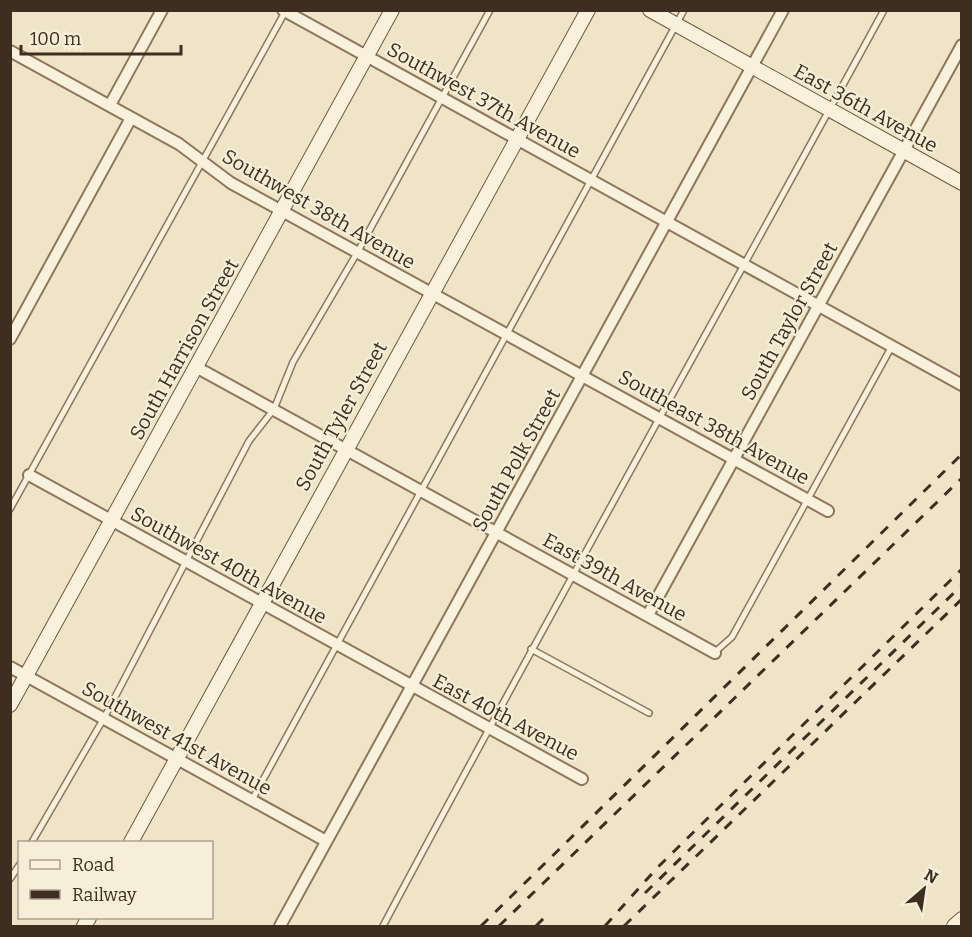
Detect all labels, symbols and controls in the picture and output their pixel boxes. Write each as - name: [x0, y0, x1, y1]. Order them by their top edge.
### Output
- scale bar: [21, 18, 182, 56]
- text: 100 m: [30, 28, 81, 50]
- street label: Southwest 37th Avenue: [383, 37, 585, 163]
- street label: East 36th Avenue: [790, 59, 942, 157]
- street label: Southwest 38th Avenue: [218, 144, 420, 274]
- street label: South Taylor Street: [736, 238, 842, 404]
- street label: South Harrison Street: [124, 254, 244, 444]
- street label: South Tyler Street: [290, 337, 392, 495]
- street label: Southeast 38th Avenue: [614, 364, 814, 490]
- street label: South Polk Street: [467, 384, 565, 536]
- street label: Southwest 40th Avenue: [127, 501, 331, 629]
- street label: East 39th Avenue: [539, 528, 691, 626]
- street label: East 40th Avenue: [429, 668, 583, 766]
- street label: Southwest 41st Avenue: [78, 676, 276, 800]
- legend: [18, 841, 213, 919]
- text: Road: [72, 854, 115, 876]
- north arrow: [894, 859, 954, 919]
- text: N: [921, 865, 941, 888]
- text: Railway: [72, 884, 137, 906]

